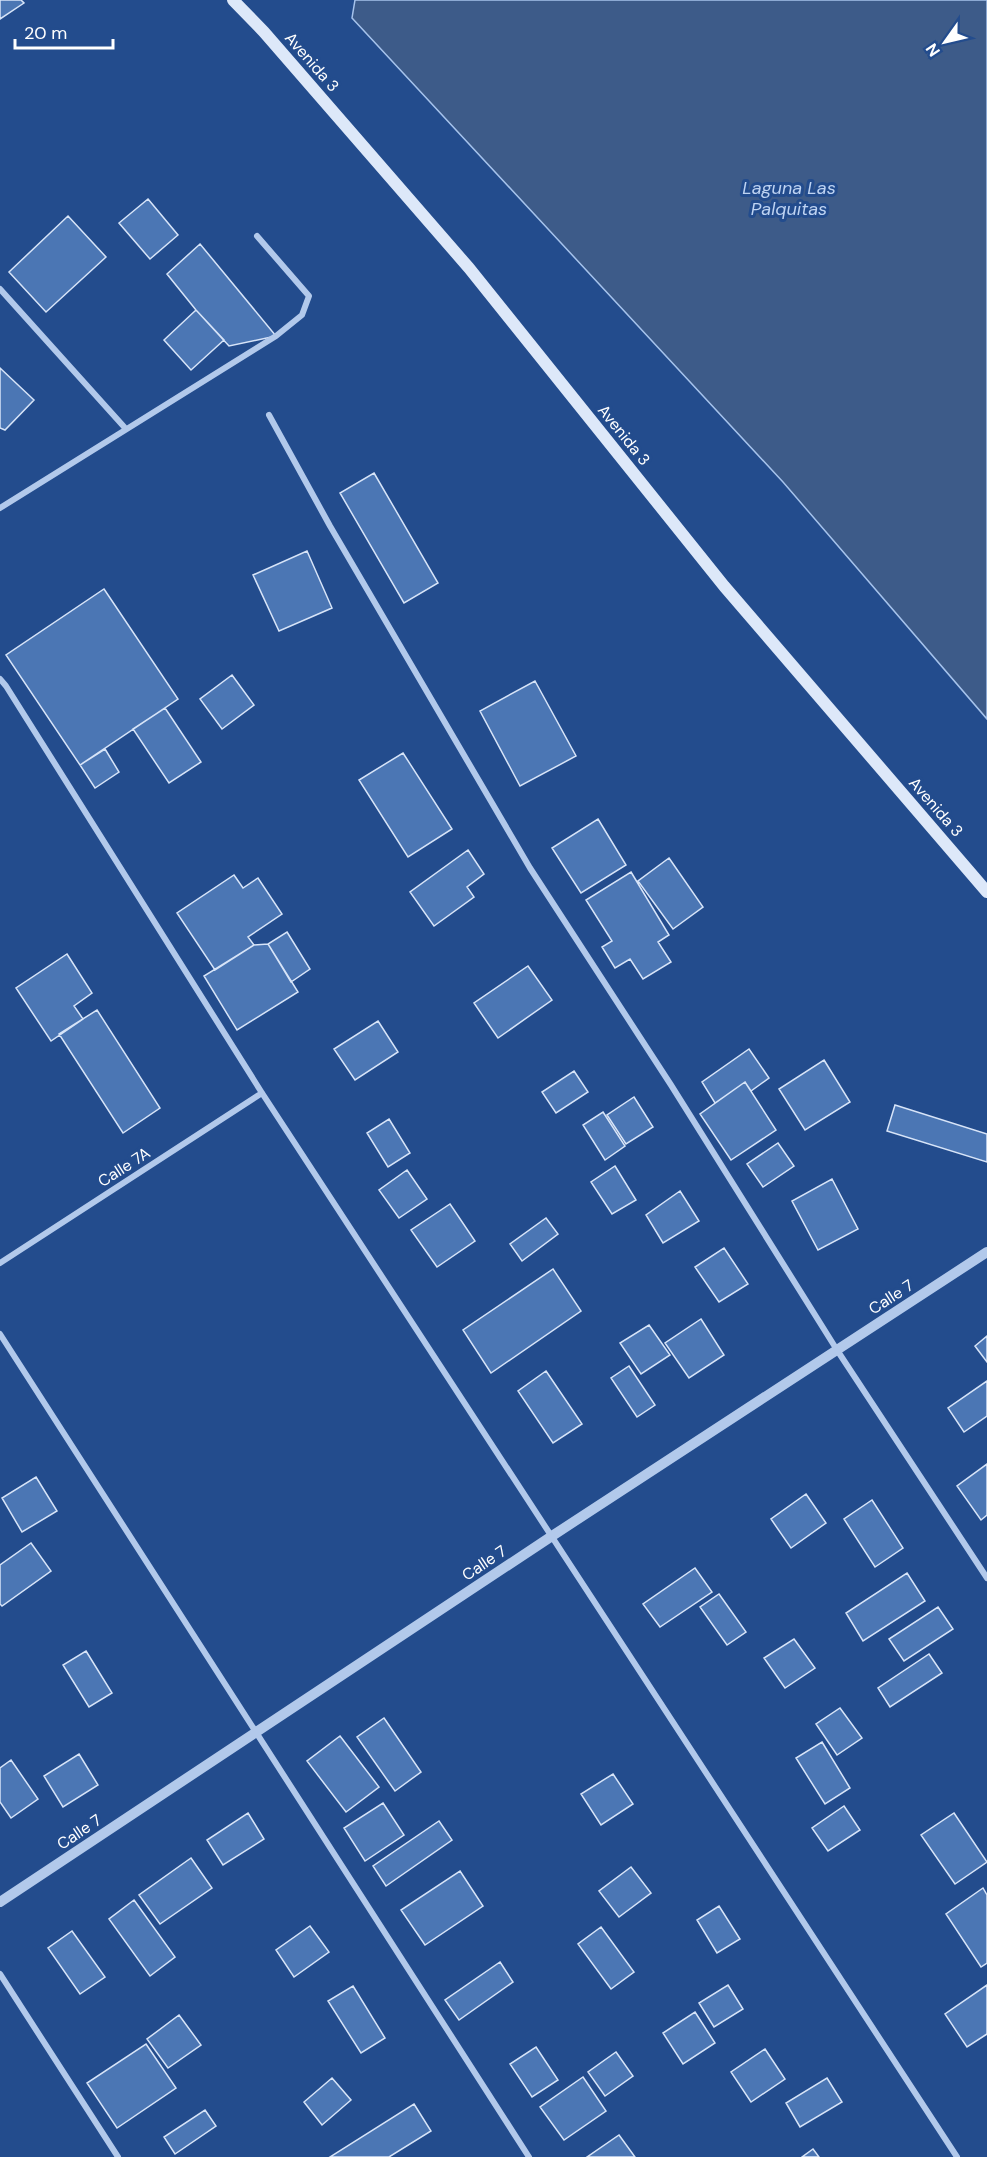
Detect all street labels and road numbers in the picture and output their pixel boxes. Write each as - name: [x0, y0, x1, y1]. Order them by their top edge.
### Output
- street label: Avenida 3: [280, 28, 344, 96]
- street label: Avenida 3: [593, 400, 655, 470]
- street label: Avenida 3: [904, 773, 968, 841]
- street label: Calle 7A: [94, 1142, 155, 1192]
- street label: Calle 7: [865, 1275, 917, 1319]
- street label: Calle 7: [458, 1541, 510, 1585]
- street label: Calle 7: [53, 1810, 105, 1854]

